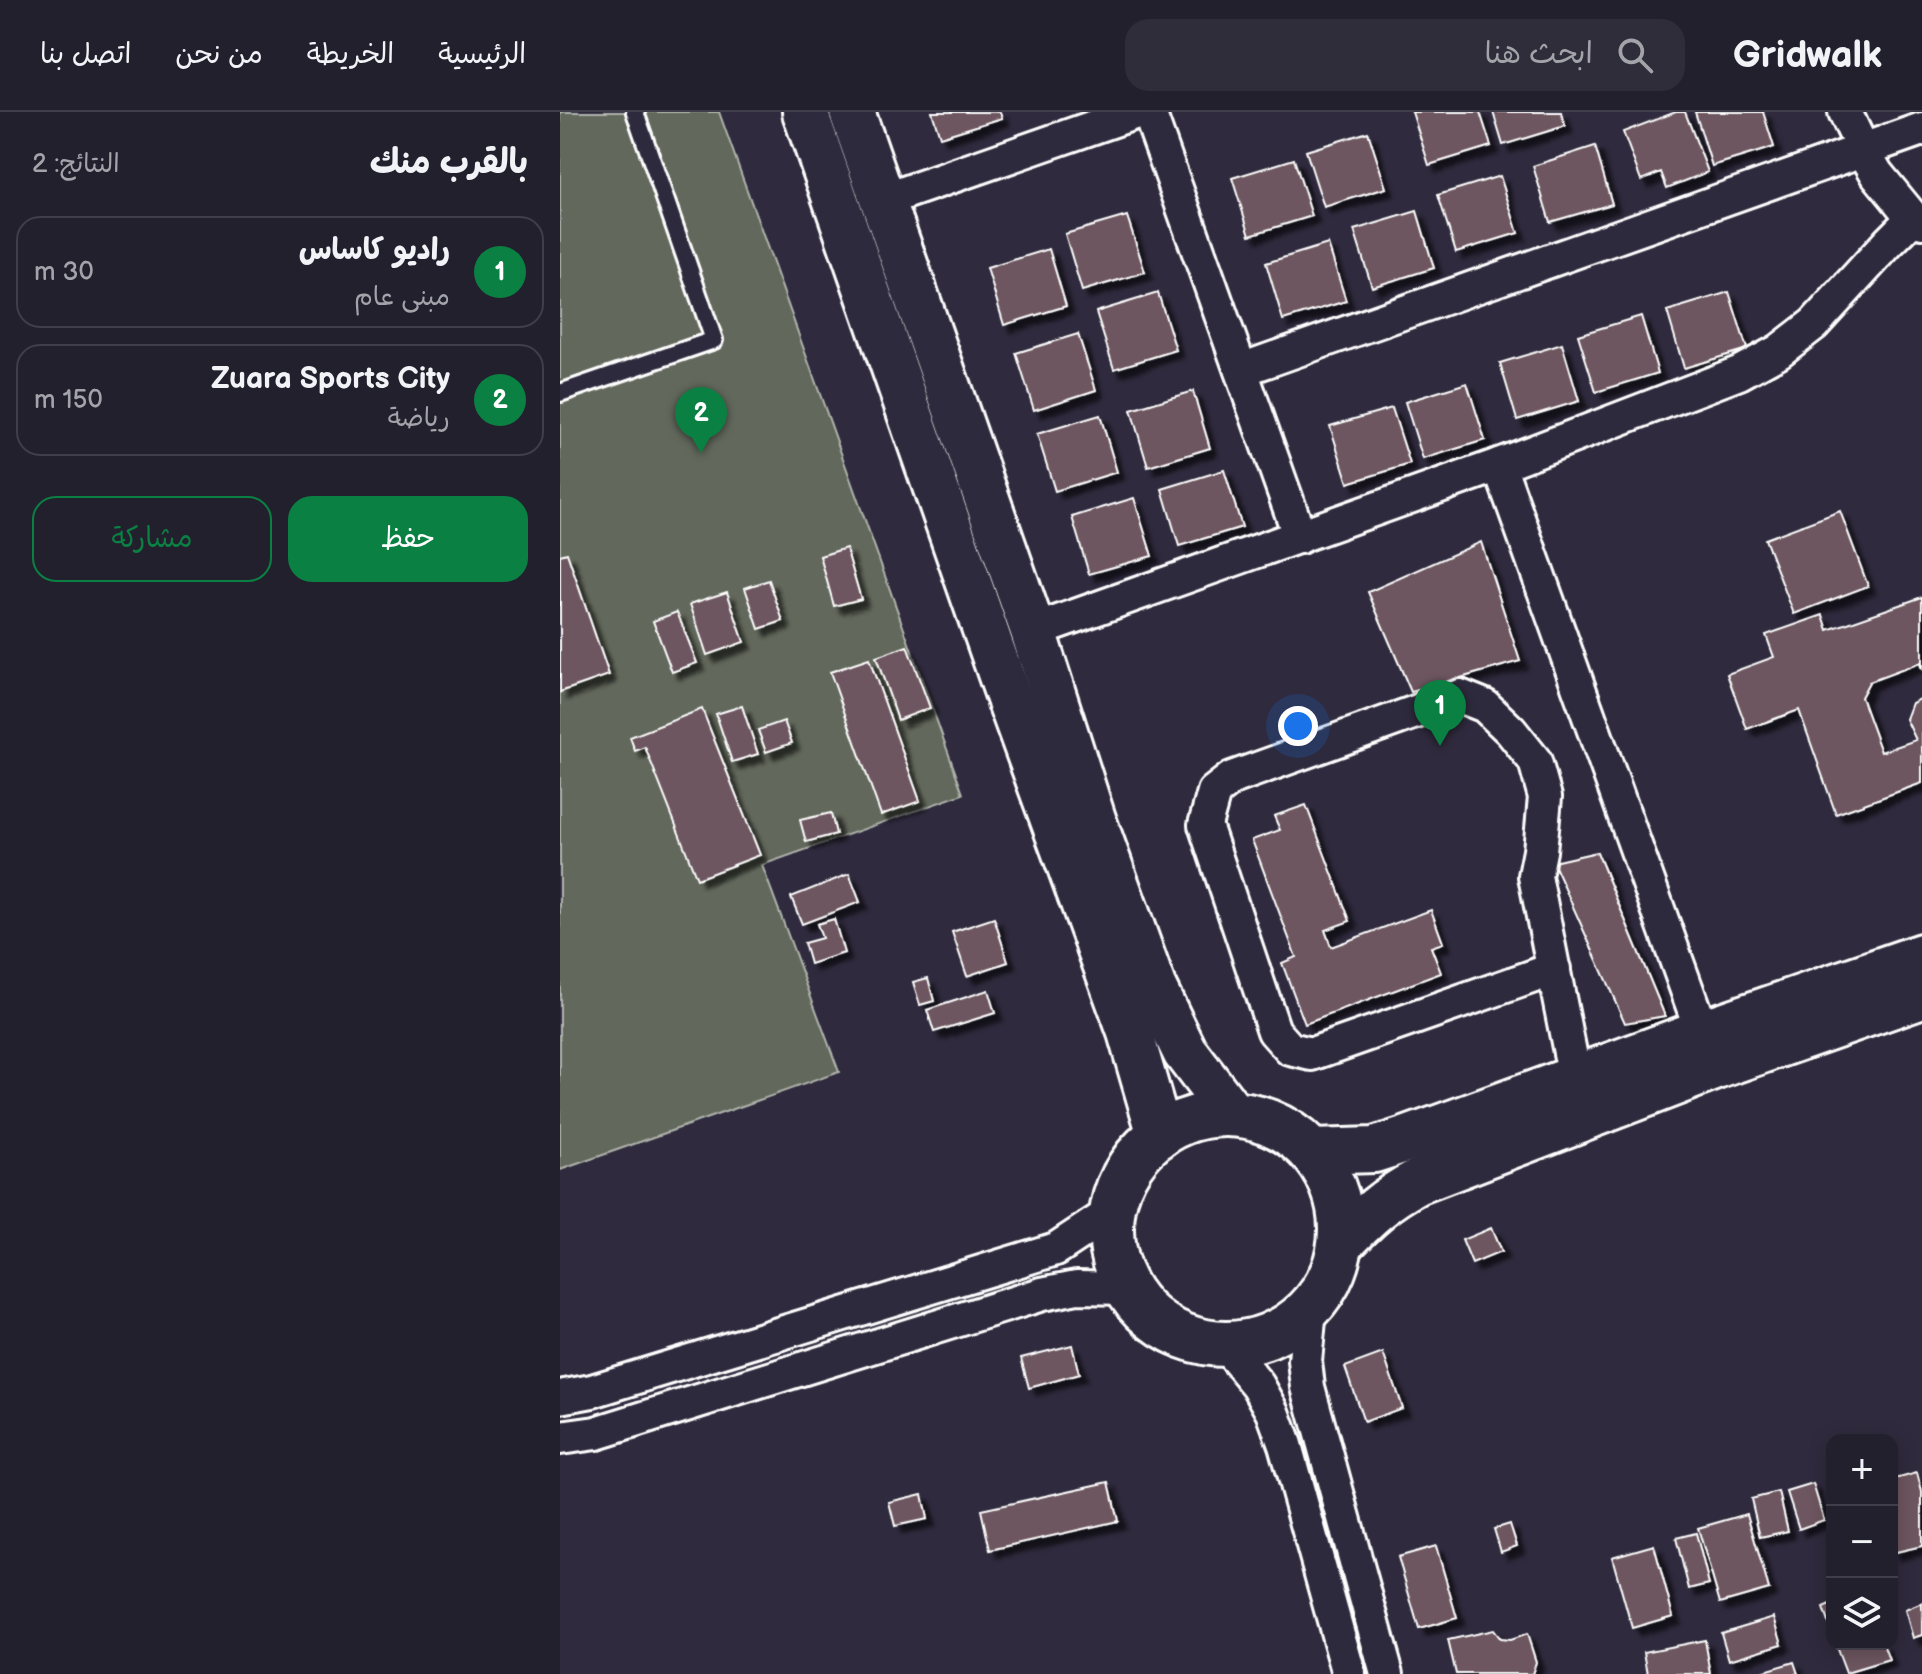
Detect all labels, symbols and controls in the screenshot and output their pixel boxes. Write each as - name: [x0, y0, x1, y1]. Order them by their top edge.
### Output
- search box: [1125, 19, 1685, 91]
- icon: search: [1613, 33, 1657, 77]
- text: Gridwalk: [1733, 33, 1882, 78]
- text: ابحث هنا: [1484, 36, 1593, 72]
- text: اتصل بنا: [40, 38, 131, 71]
- text: من نحن: [175, 38, 263, 71]
- text: الخريطة: [307, 38, 394, 71]
- text: الرئيسية: [438, 38, 526, 71]
- text: بالقرب منك: [370, 142, 528, 183]
- text: النتائج: 2: [32, 149, 120, 180]
- text: راديو كاساس: [299, 232, 450, 268]
- text: 30 m: [34, 257, 94, 288]
- text: 1: [495, 257, 505, 288]
- text: مبنى عام: [354, 282, 450, 313]
- text: Zuara Sports City: [211, 361, 450, 397]
- text: 150 m: [34, 385, 103, 416]
- text: 2: [492, 385, 508, 416]
- pin: 2: [675, 387, 727, 453]
- text: رياضة: [388, 403, 450, 434]
- button: مشاركة: [32, 496, 272, 582]
- button: حفظ: [288, 496, 528, 582]
- pin: 1: [1414, 680, 1466, 746]
- your location: [1278, 706, 1318, 746]
- map controls: [1826, 1434, 1898, 1650]
- button: +: [1826, 1434, 1898, 1506]
- button: −: [1826, 1506, 1898, 1578]
- button: layers: [1826, 1578, 1898, 1650]

